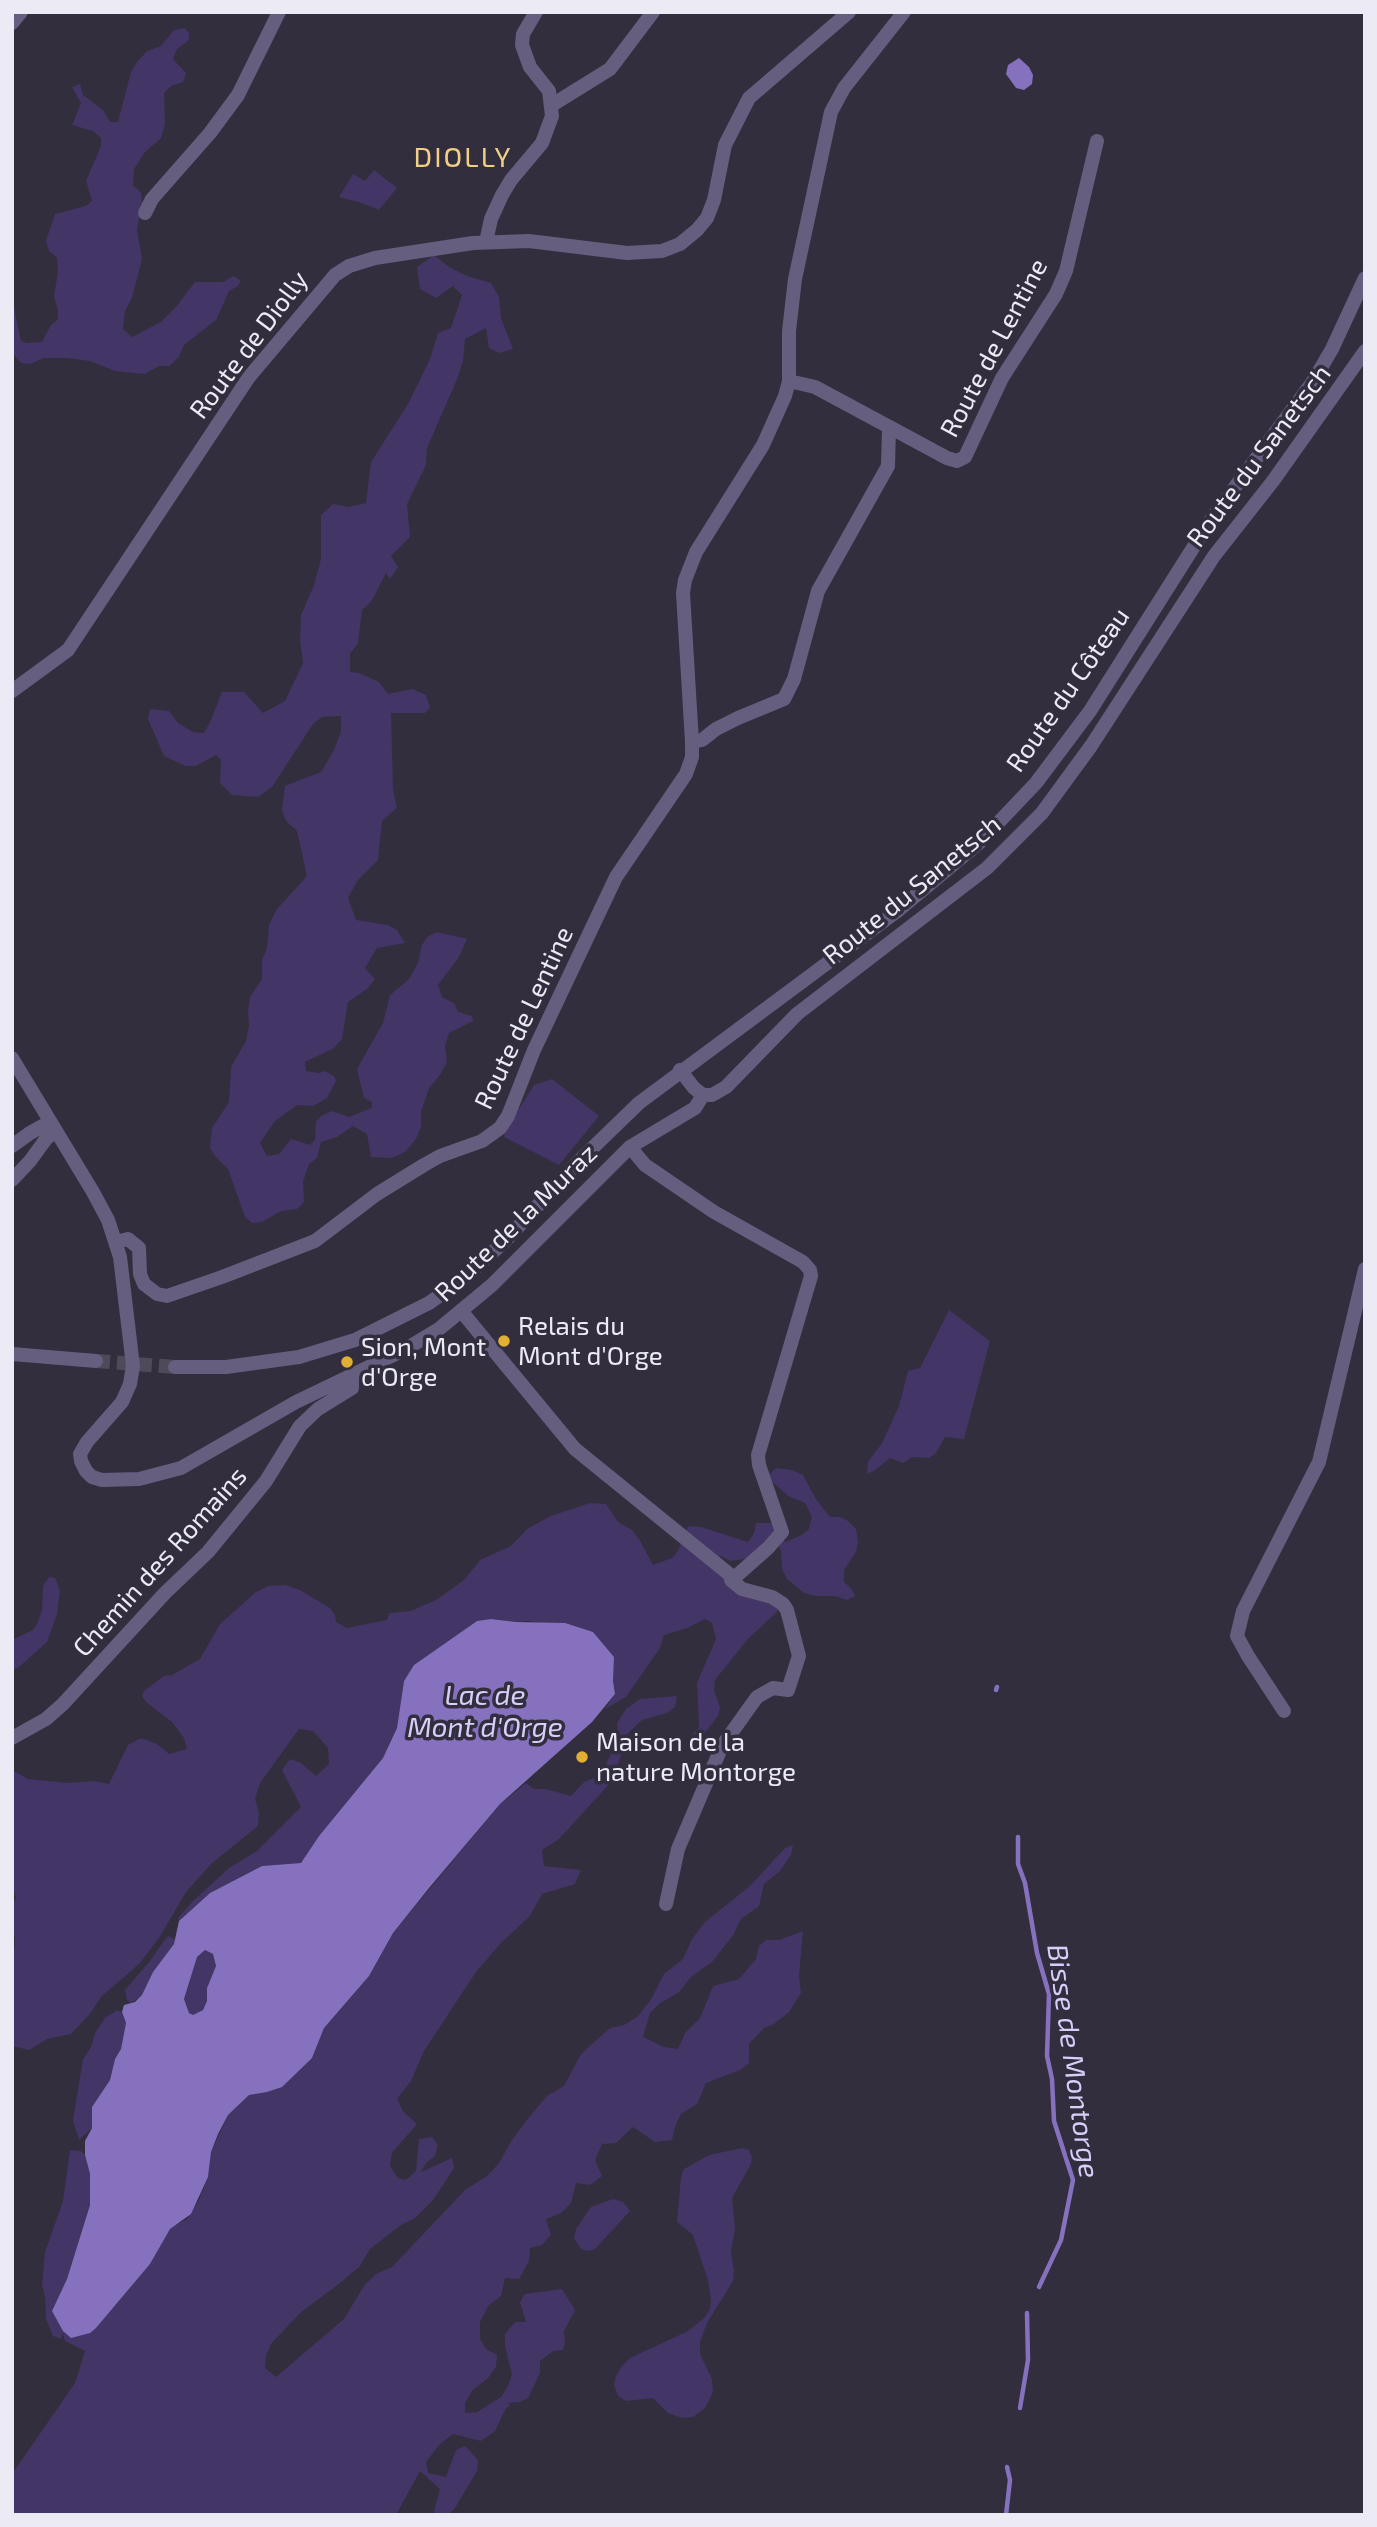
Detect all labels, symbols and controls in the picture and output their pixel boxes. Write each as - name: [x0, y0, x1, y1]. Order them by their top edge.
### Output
- district label: DIOLLY: [414, 141, 512, 175]
- street label: Route de Lentine: [934, 253, 1054, 443]
- street label: Route de Diolly: [183, 265, 315, 425]
- street label: Route du Sanetsch: [1180, 359, 1338, 553]
- street label: Route du Côteau: [1000, 602, 1136, 778]
- street label: Route du Sanetsch: [817, 809, 1007, 971]
- street label: Route de Lentine: [468, 922, 580, 1114]
- street label: Route de la Muraz: [428, 1138, 604, 1308]
- place label: Relais du Mont d'Orge: [518, 1310, 663, 1372]
- place label: Sion, Mont d'Orge: [361, 1331, 486, 1392]
- marker: Relais du Mont d'Orge: [496, 1333, 512, 1349]
- marker: Sion, Mont d'Orge: [339, 1354, 355, 1370]
- street label: Chemin des Romains: [67, 1461, 253, 1663]
- water label: Lac de Mont d'Orge: [407, 1679, 563, 1745]
- place label: Maison de la nature Montorge: [596, 1726, 796, 1788]
- marker: Maison de la nature Montorge: [574, 1749, 590, 1765]
- water label: Bisse de Montorge: [1040, 1942, 1106, 2180]

